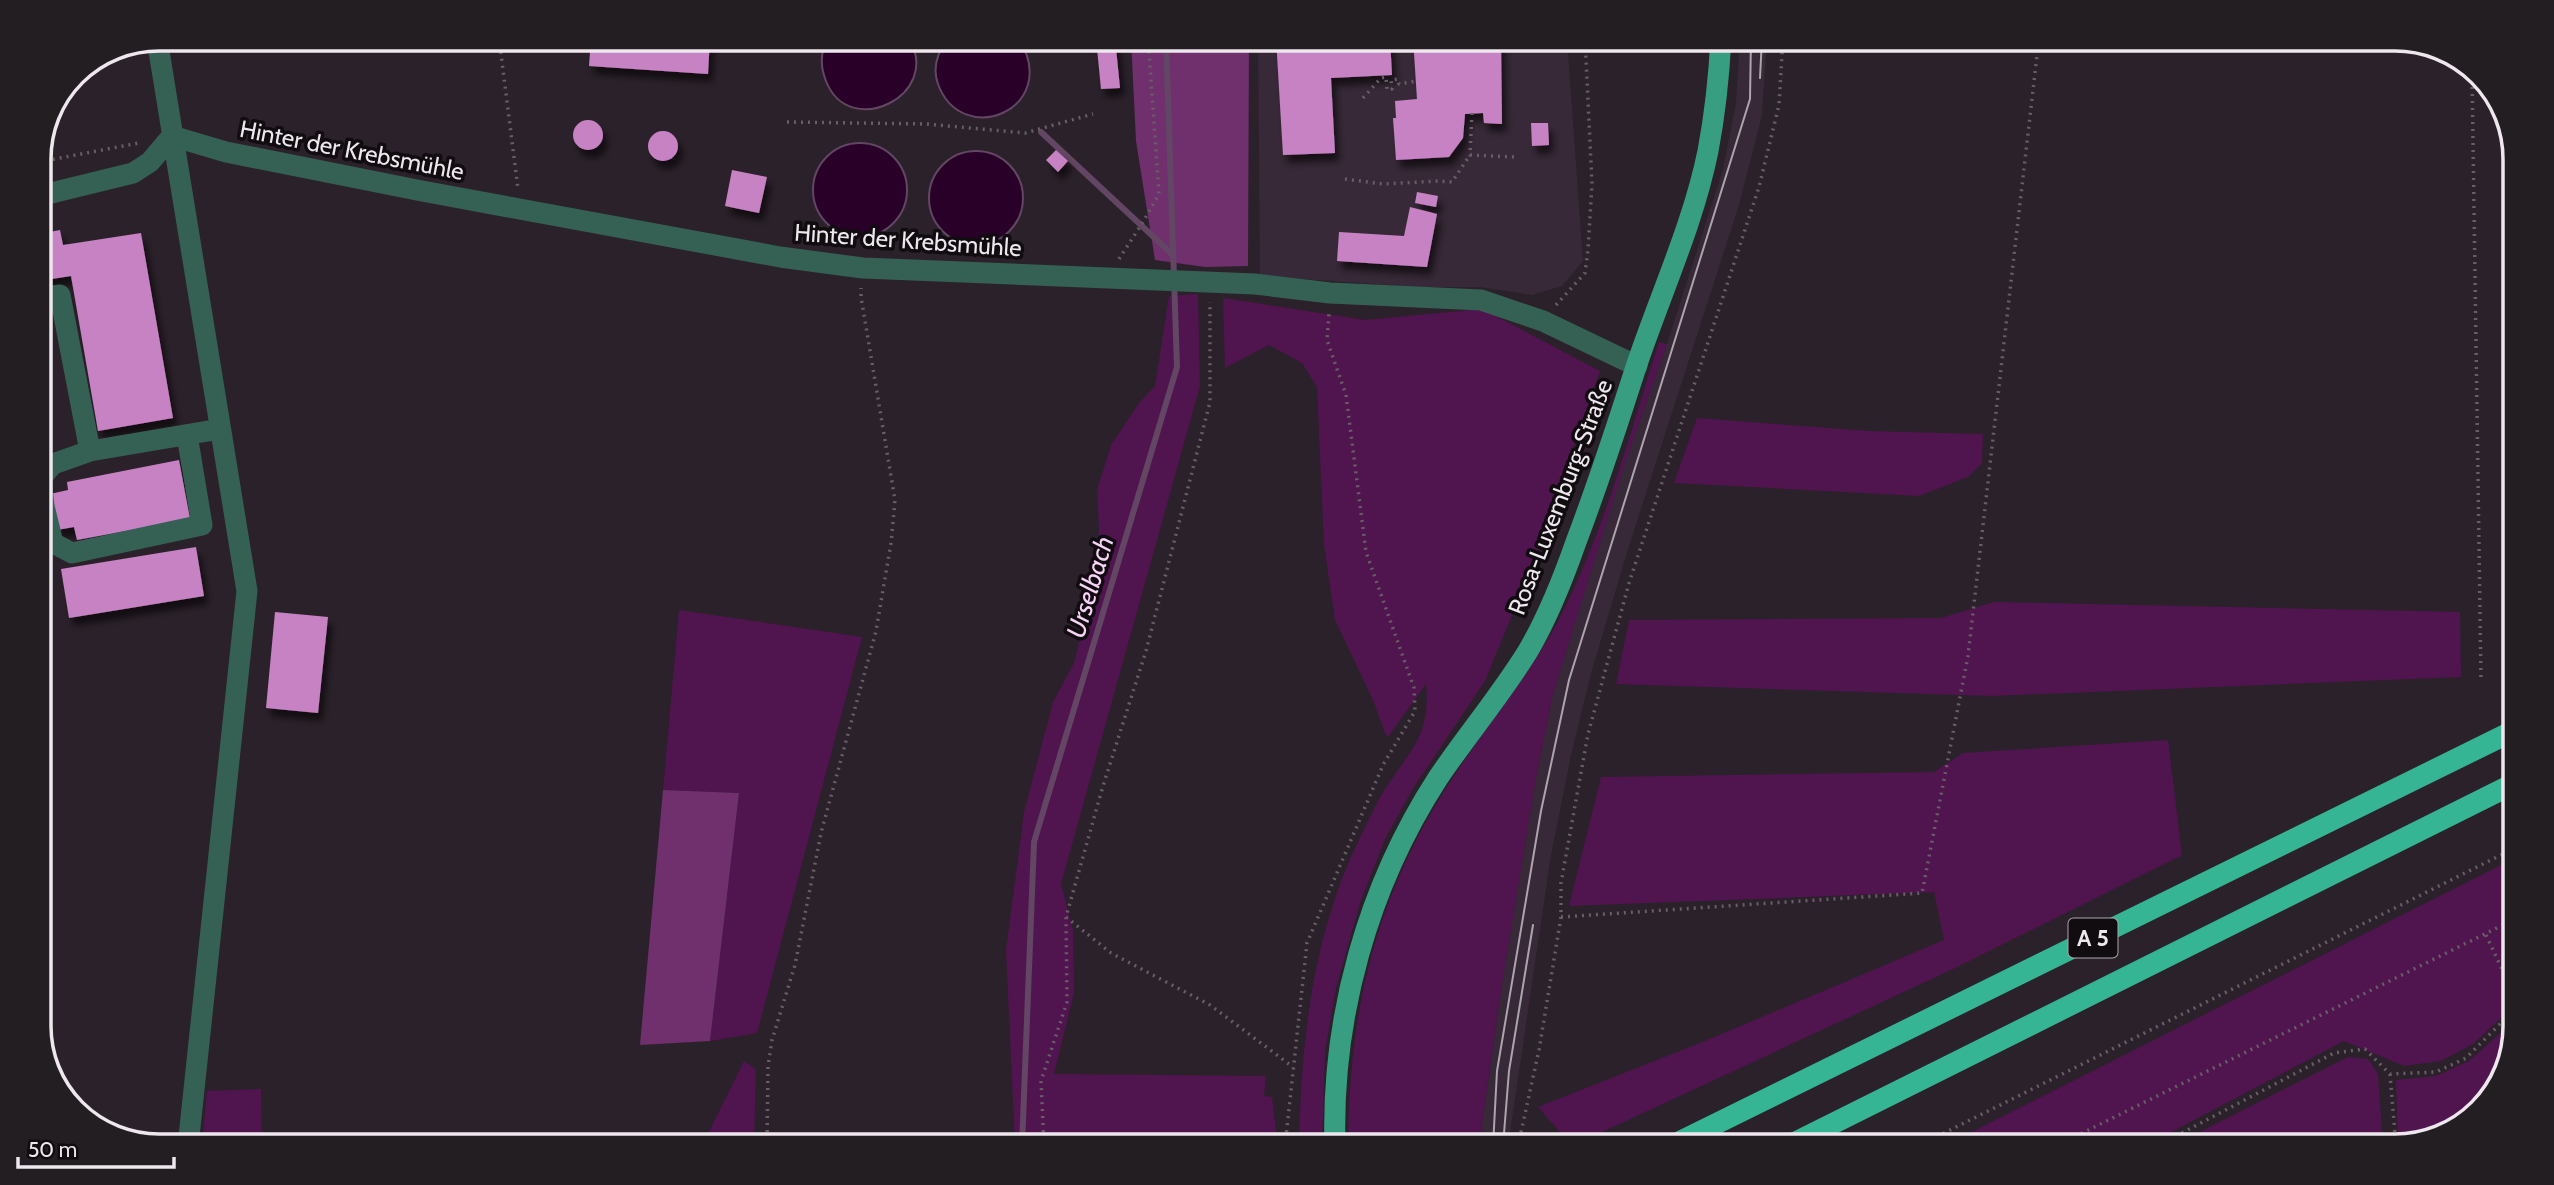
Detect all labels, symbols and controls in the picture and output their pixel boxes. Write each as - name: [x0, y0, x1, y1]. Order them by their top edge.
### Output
- street label: Hinter der Krebsmühle: [237, 114, 467, 186]
- street label: Hinter der Krebsmühle: [793, 218, 1023, 262]
- street label: Rosa-Luxemburg-Straße: [1502, 375, 1618, 619]
- water label: Urselbach: [1059, 532, 1121, 642]
- road number: A 5: [2068, 918, 2118, 958]
- scale bar: [18, 1126, 173, 1170]
- text: 50 m: [28, 1137, 77, 1162]

